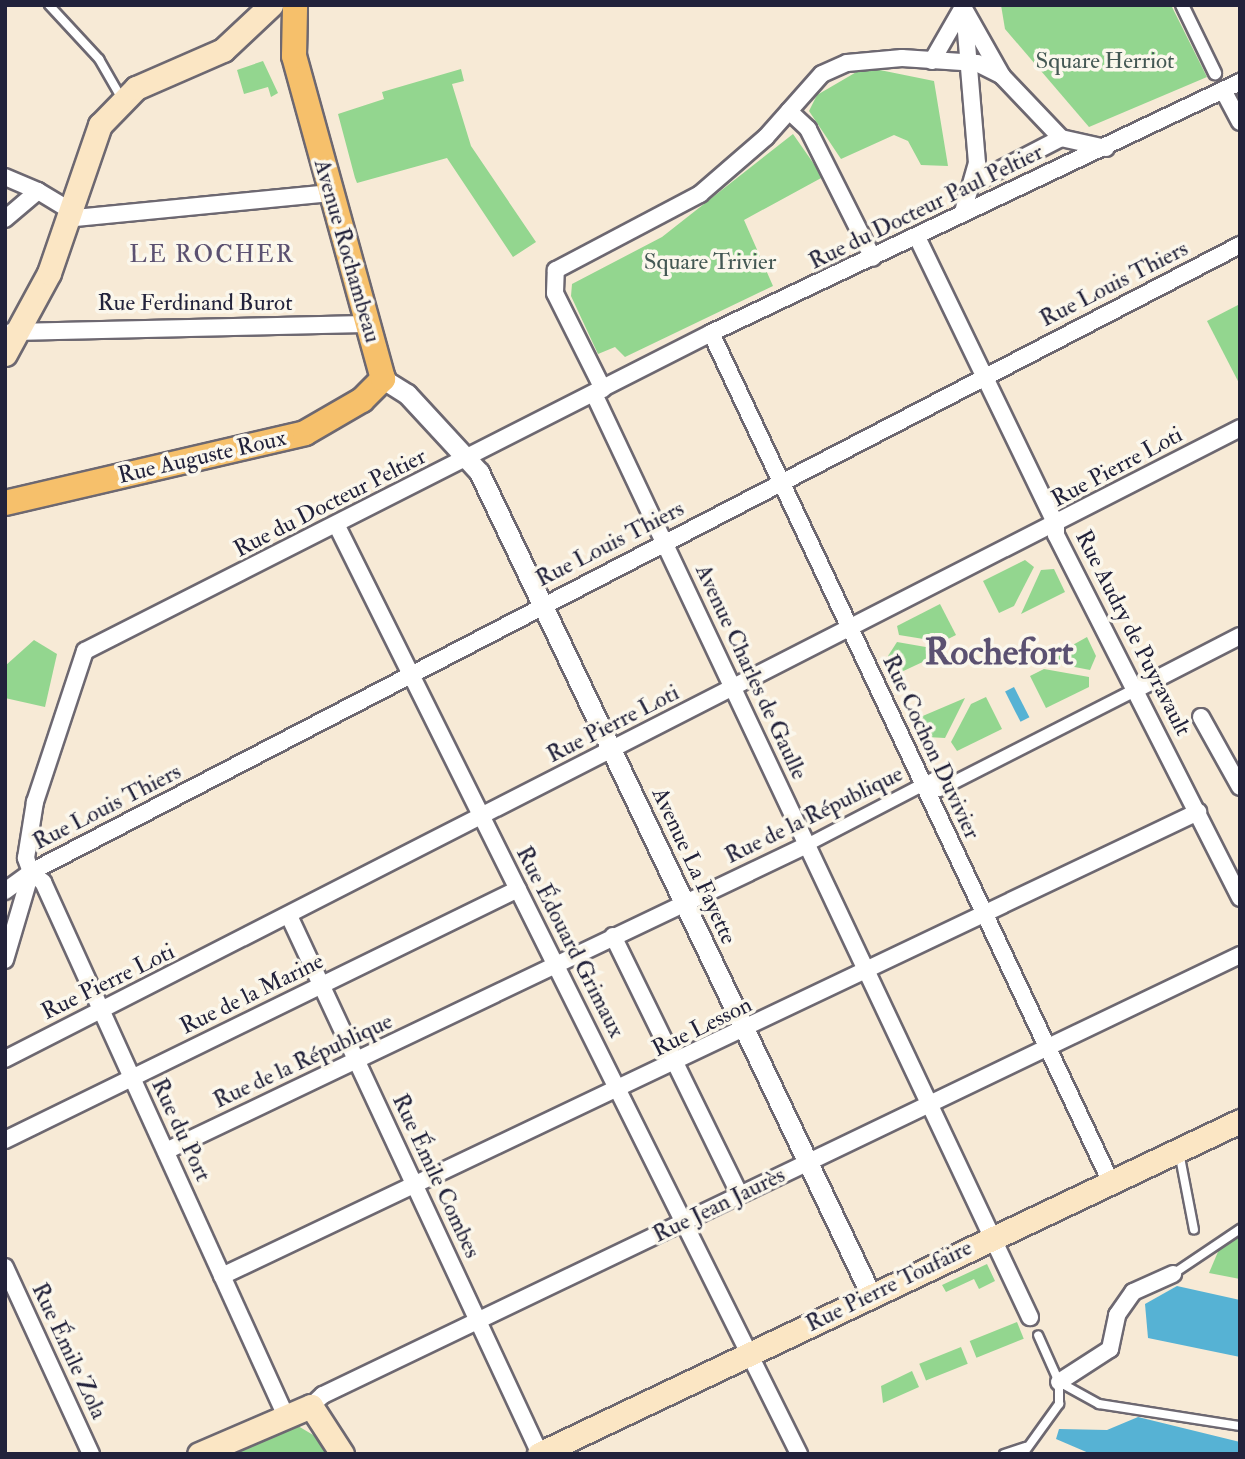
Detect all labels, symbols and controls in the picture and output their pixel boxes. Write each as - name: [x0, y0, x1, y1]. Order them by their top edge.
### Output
- park label: Square Herriot: [1036, 47, 1174, 75]
- street label: Rue du Docteur Paul Peltier: [804, 138, 1048, 276]
- street label: Avenue Rochambeau: [308, 156, 386, 346]
- street label: Rue Louis Thiers: [1035, 235, 1193, 333]
- district label: LE ROCHER: [130, 241, 294, 269]
- park label: Square Trivier: [644, 248, 776, 276]
- street label: Rue Ferdinand Burot: [97, 289, 293, 317]
- street label: Rue Pierre Loti: [1047, 421, 1187, 513]
- street label: Rue Auguste Roux: [115, 424, 289, 490]
- street label: Rue du Docteur Peltier: [229, 443, 431, 563]
- street label: Rue Louis Thiers: [531, 495, 689, 593]
- street label: Rue Audry de Puyravault: [1069, 526, 1197, 740]
- street label: Avenue Charles de Gaulle: [689, 560, 813, 784]
- district label: Rochefort: [924, 631, 1074, 675]
- street label: Rue Cochon Duvivier: [876, 650, 986, 844]
- street label: Rue Pierre Loti: [542, 679, 684, 769]
- street label: Rue Louis Thiers: [28, 758, 186, 856]
- street label: Rue de la République: [721, 760, 907, 870]
- street label: Avenue La Fayette: [646, 783, 742, 949]
- street label: Rue Édouard Grimaux: [510, 842, 630, 1042]
- street label: Rue Pierre Loti: [37, 938, 179, 1026]
- street label: Rue de la Marine: [176, 947, 328, 1041]
- street label: Rue Lesson: [648, 991, 756, 1063]
- street label: Rue de la République: [209, 1007, 397, 1115]
- street label: Rue du Port: [145, 1074, 217, 1186]
- street label: Rue Émile Combes: [386, 1090, 486, 1262]
- street label: Rue Jean Jaurès: [648, 1161, 790, 1249]
- street label: Rue Pierre Toufaire: [801, 1234, 977, 1338]
- street label: Rue Émile Zola: [25, 1279, 113, 1423]

